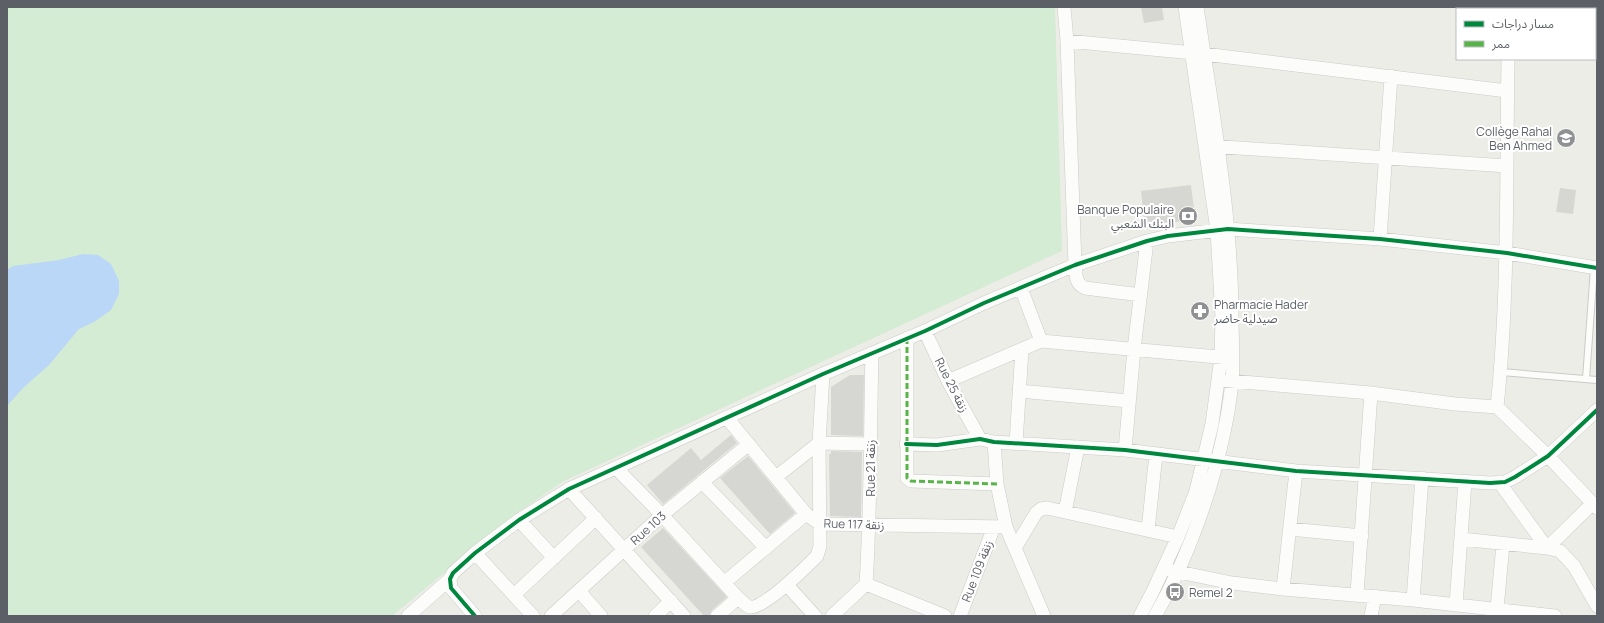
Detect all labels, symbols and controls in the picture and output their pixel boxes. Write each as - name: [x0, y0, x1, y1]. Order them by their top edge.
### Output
- legend: [1456, 8, 1596, 60]
- text: مسار دراجات: [1492, 15, 1554, 32]
- text: ممر: [1491, 35, 1510, 52]
- place label: Collège Rahal Ben Ahmed: [1476, 123, 1552, 154]
- school or university icon: Collège Rahal Ben Ahmed: [1555, 127, 1577, 149]
- place label: Banque Populaire البنك الشعبي: [1077, 201, 1174, 233]
- bank icon: Banque Populaire البنك الشعبي: [1177, 205, 1199, 227]
- place label: Pharmacie Hader صيدلية حاضر: [1213, 296, 1309, 327]
- pharmacy icon: Pharmacie Hader صيدلية حاضر: [1189, 300, 1211, 322]
- street label: Rue 25 زنقة: [931, 355, 973, 415]
- street label: Rue 21 زنقة: [862, 439, 879, 497]
- street label: Rue 103: [626, 507, 670, 549]
- street label: Rue 117 زنقة: [823, 514, 885, 534]
- street label: Rue 109 زنقة: [957, 538, 997, 604]
- bus stop icon: Remel 2: [1164, 581, 1186, 603]
- place label: Remel 2: [1189, 584, 1233, 601]

